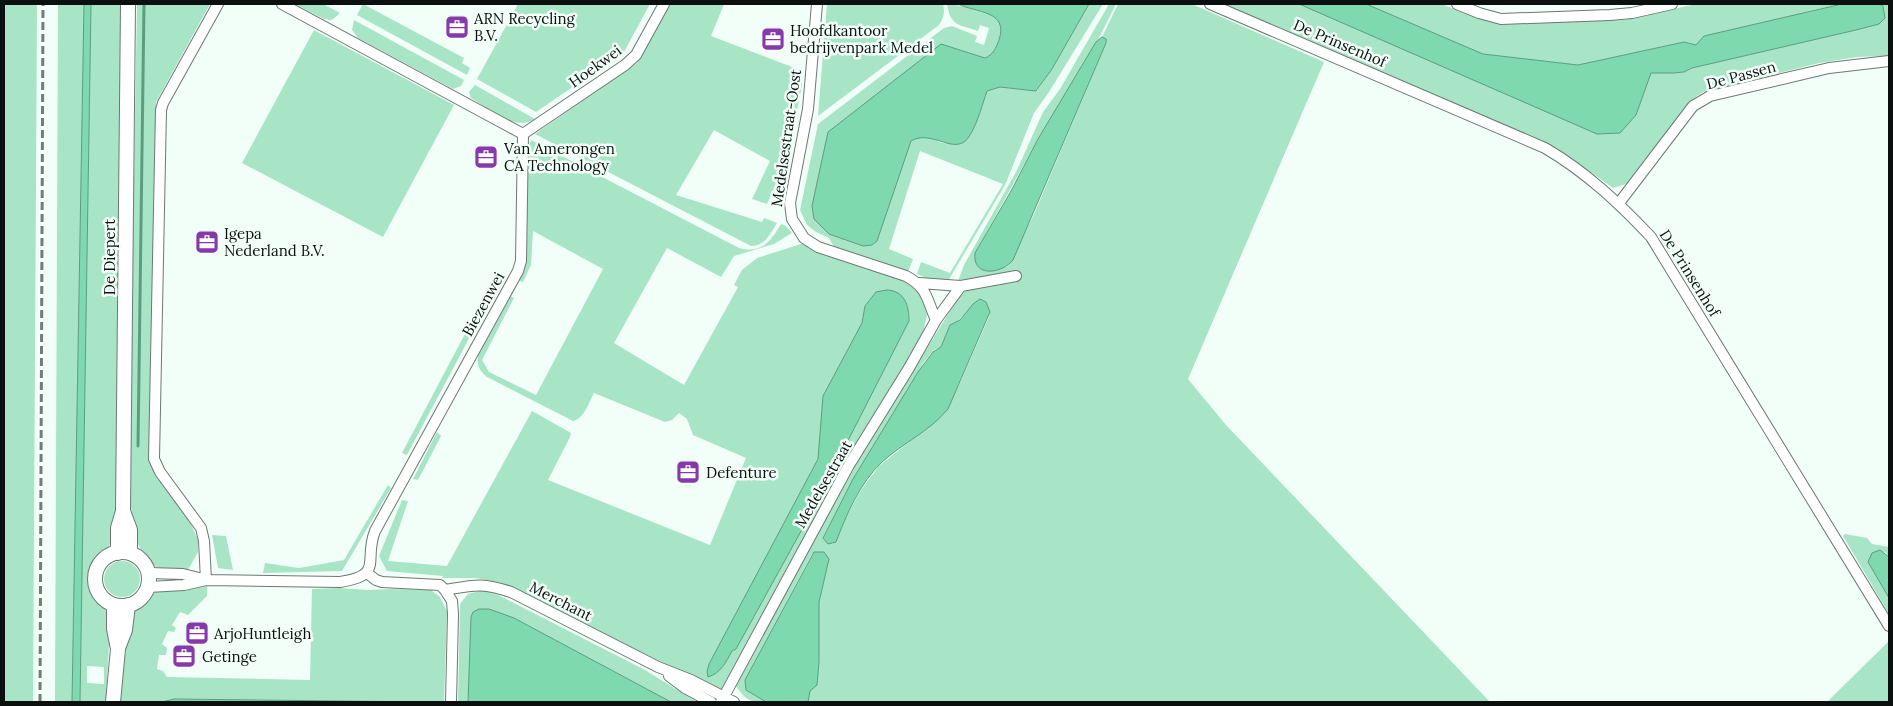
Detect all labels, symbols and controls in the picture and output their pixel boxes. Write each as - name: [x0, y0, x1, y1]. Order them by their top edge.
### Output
- place label: ARN Recycling B.V.: [473, 9, 576, 45]
- office icon: ARN Recycling B.V.: [444, 14, 470, 40]
- street label: De Prinsenhof: [1291, 15, 1390, 71]
- place label: Hoofdkantoor bedrijvenpark Medel: [790, 21, 933, 57]
- office icon: Hoofdkantoor bedrijvenpark Medel: [760, 26, 786, 52]
- street label: Hoekwei: [565, 41, 625, 91]
- street label: De Passen: [1704, 57, 1778, 93]
- street label: Medelsestraat-Oost: [767, 68, 805, 208]
- place label: Van Amerongen CA Technology: [503, 139, 615, 175]
- office icon: Van Amerongen CA Technology: [473, 144, 499, 170]
- street label: De Diepert: [100, 219, 119, 295]
- place label: Igepa Nederland B.V.: [224, 224, 325, 260]
- street label: De Prinsenhof: [1656, 226, 1725, 321]
- office icon: Igepa Nederland B.V.: [194, 229, 220, 255]
- street label: Biezenwei: [458, 269, 508, 339]
- street label: Medelsestraat: [790, 437, 856, 531]
- office icon: Defenture: [675, 459, 701, 485]
- place label: Defenture: [706, 463, 777, 482]
- street label: Merchant: [527, 577, 596, 625]
- office icon: ArjoHuntleigh: [184, 620, 210, 646]
- place label: ArjoHuntleigh: [213, 624, 311, 643]
- office icon: Getinge: [171, 643, 197, 669]
- place label: Getinge: [202, 647, 257, 666]

